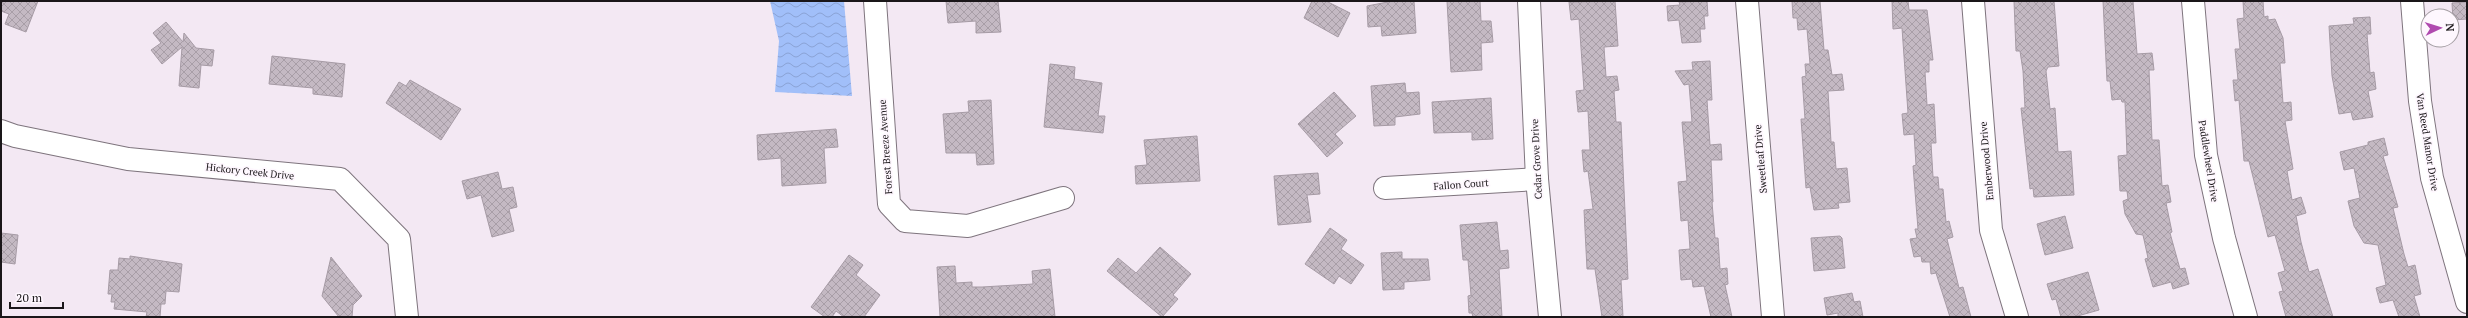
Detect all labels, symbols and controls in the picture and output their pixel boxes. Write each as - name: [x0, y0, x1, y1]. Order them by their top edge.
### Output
- north arrow: [2420, 8, 2460, 48]
- text: N: [2443, 23, 2457, 33]
- street label: Van Reed Manor Drive: [2413, 92, 2442, 192]
- street label: Forest Breeze Avenue: [876, 99, 895, 195]
- street label: Cedar Grove Drive: [1528, 119, 1545, 199]
- street label: Paddlewheel Drive: [2196, 119, 2221, 203]
- street label: Emberwood Drive: [1977, 121, 1996, 201]
- street label: Sweetleaf Drive: [1751, 124, 1770, 194]
- street label: Hickory Creek Drive: [205, 160, 295, 183]
- street label: Fallon Court: [1433, 176, 1489, 193]
- scale bar: [10, 284, 63, 310]
- text: 20 m: [16, 290, 43, 305]

